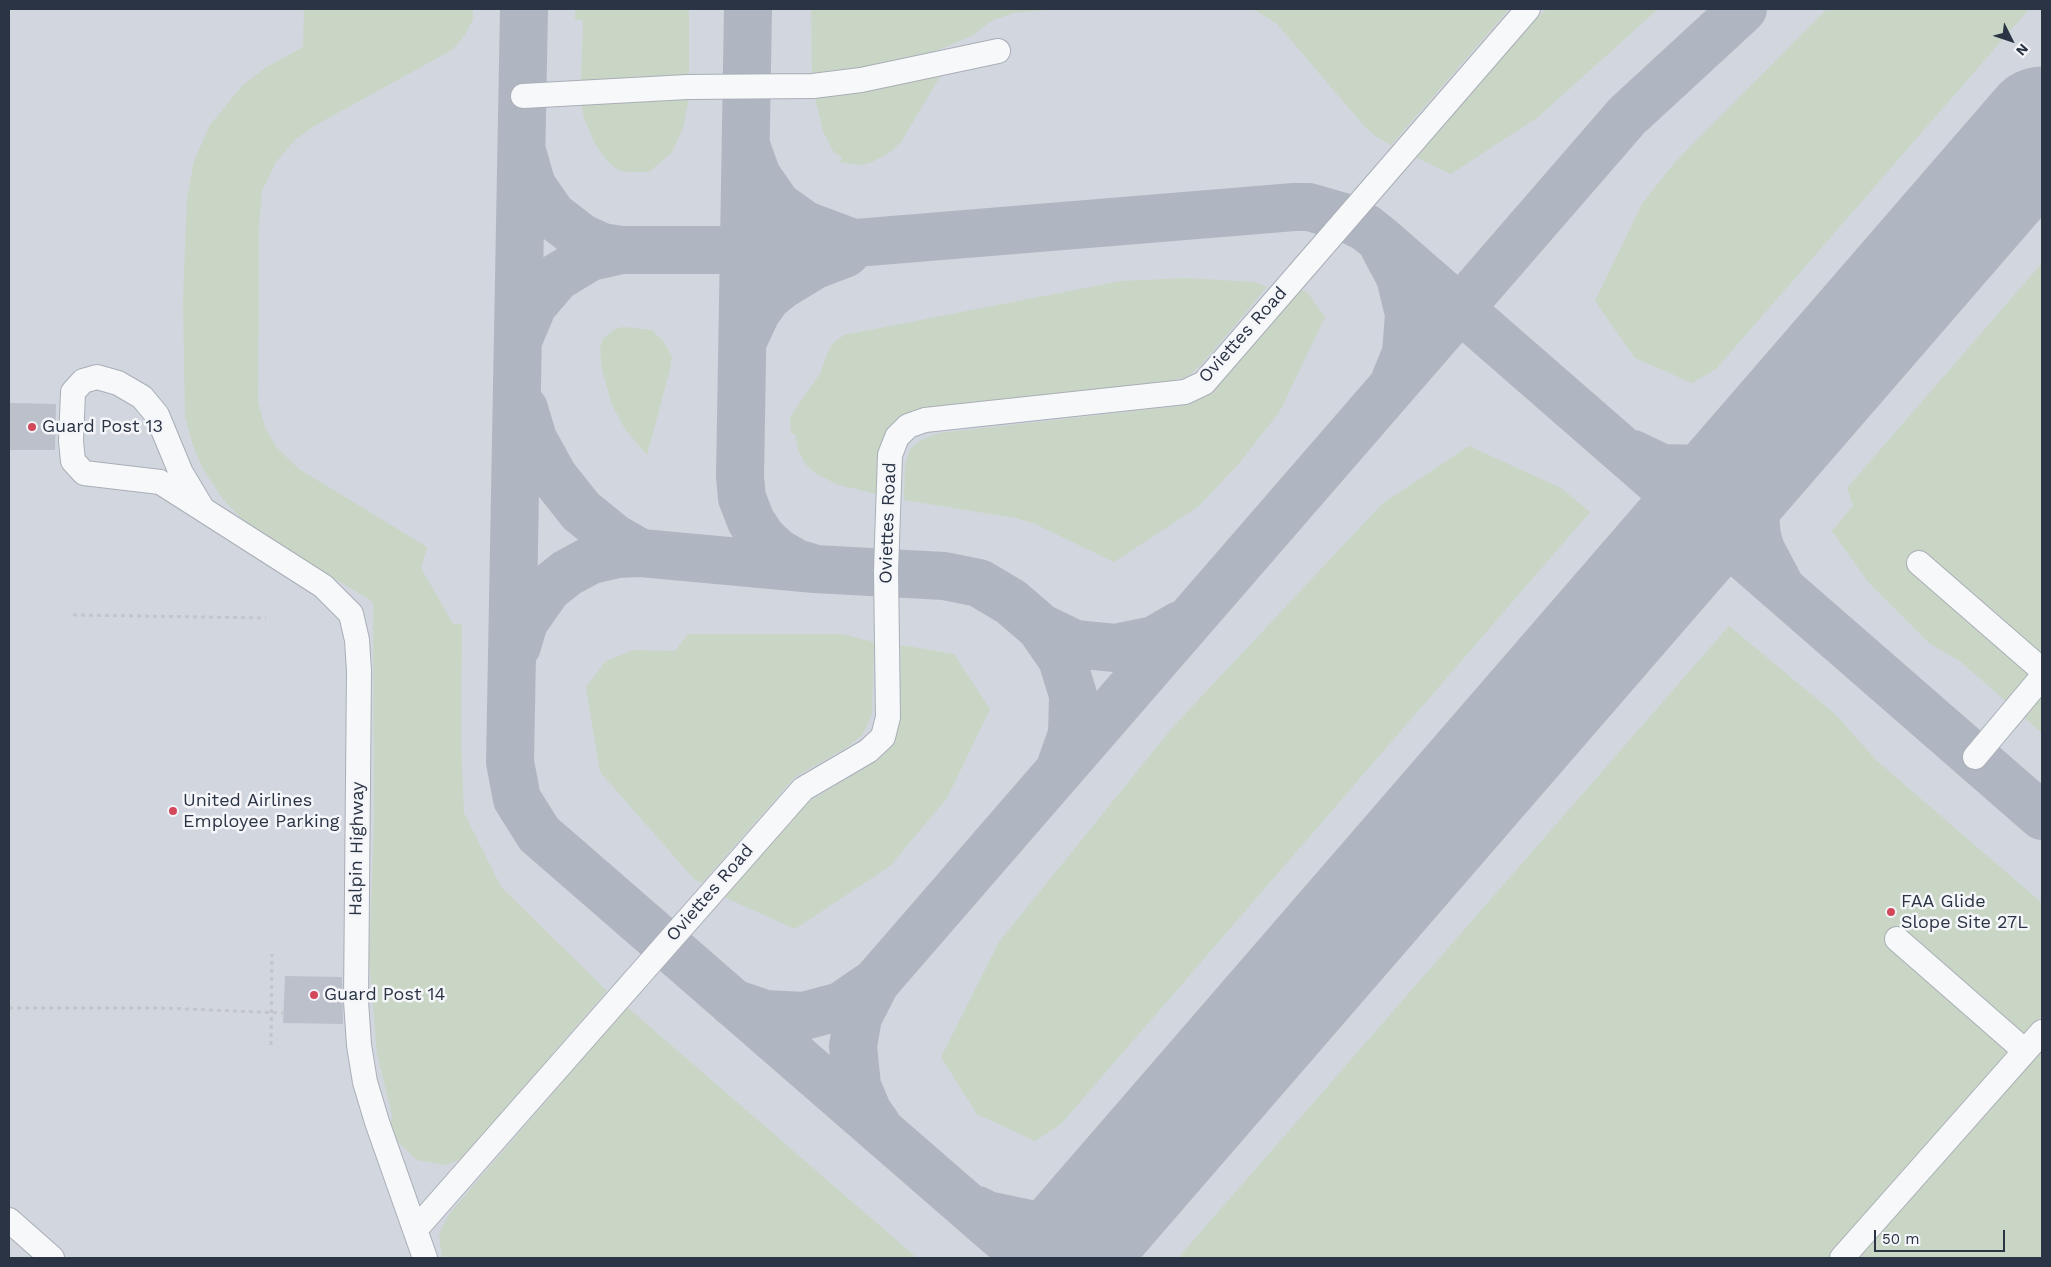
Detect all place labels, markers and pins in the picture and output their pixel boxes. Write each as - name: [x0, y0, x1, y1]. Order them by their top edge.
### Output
- place label: Guard Post 13: [42, 416, 163, 438]
- marker: Guard Post 13: [26, 421, 38, 433]
- place label: United Airlines Employee Parking: [183, 790, 339, 832]
- marker: United Airlines Employee Parking: [167, 805, 179, 817]
- place label: FAA Glide Slope Site 27L: [1901, 891, 2028, 934]
- marker: FAA Glide Slope Site 27L: [1885, 906, 1897, 918]
- place label: Guard Post 14: [324, 984, 446, 1006]
- marker: Guard Post 14: [308, 989, 320, 1001]

